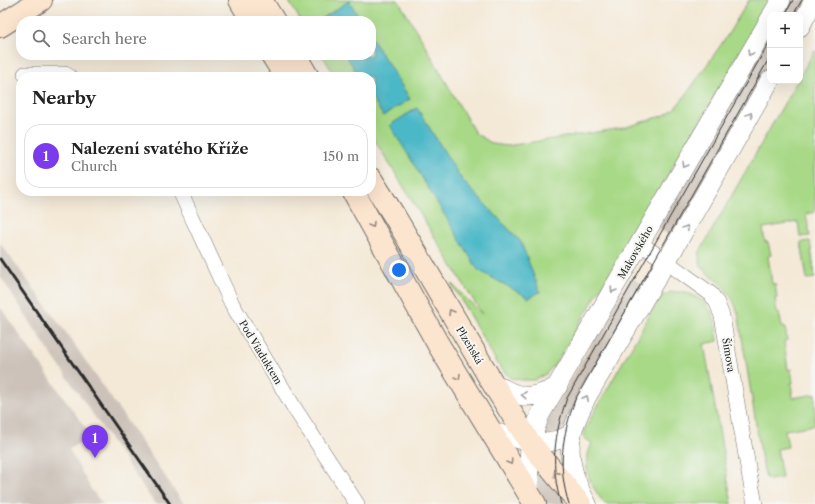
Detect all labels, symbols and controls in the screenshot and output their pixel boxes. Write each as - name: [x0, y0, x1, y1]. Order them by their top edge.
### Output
- map controls: [767, 12, 803, 84]
- button: +: [767, 12, 803, 48]
- search box: [16, 16, 376, 60]
- icon: search: [30, 27, 52, 49]
- text: Search here: [62, 29, 147, 48]
- button: −: [767, 48, 803, 84]
- one-way arrow: [748, 49, 755, 56]
- text: Nearby: [32, 88, 96, 108]
- one-way arrow: [745, 112, 752, 119]
- text: Nalezení svatého Kříže: [71, 139, 249, 158]
- text: 1: [43, 148, 49, 164]
- text: 150 m: [323, 148, 359, 164]
- text: Church: [71, 158, 117, 174]
- one-way arrow: [682, 161, 689, 168]
- one-way arrow: [368, 221, 375, 228]
- street label: Makovského: [615, 223, 656, 281]
- one-way arrow: [681, 225, 688, 232]
- your location: [389, 260, 409, 280]
- one-way arrow: [610, 286, 617, 293]
- one-way arrow: [448, 309, 455, 316]
- street label: Pod Viaduktem: [236, 318, 285, 387]
- street label: Plzeňská: [453, 324, 486, 367]
- street label: Šímova: [719, 337, 738, 374]
- one-way arrow: [454, 373, 461, 380]
- one-way arrow: [521, 391, 527, 400]
- one-way arrow: [582, 395, 589, 402]
- pin: 1: [82, 425, 108, 458]
- one-way arrow: [505, 458, 512, 465]
- one-way arrow: [553, 471, 560, 478]

